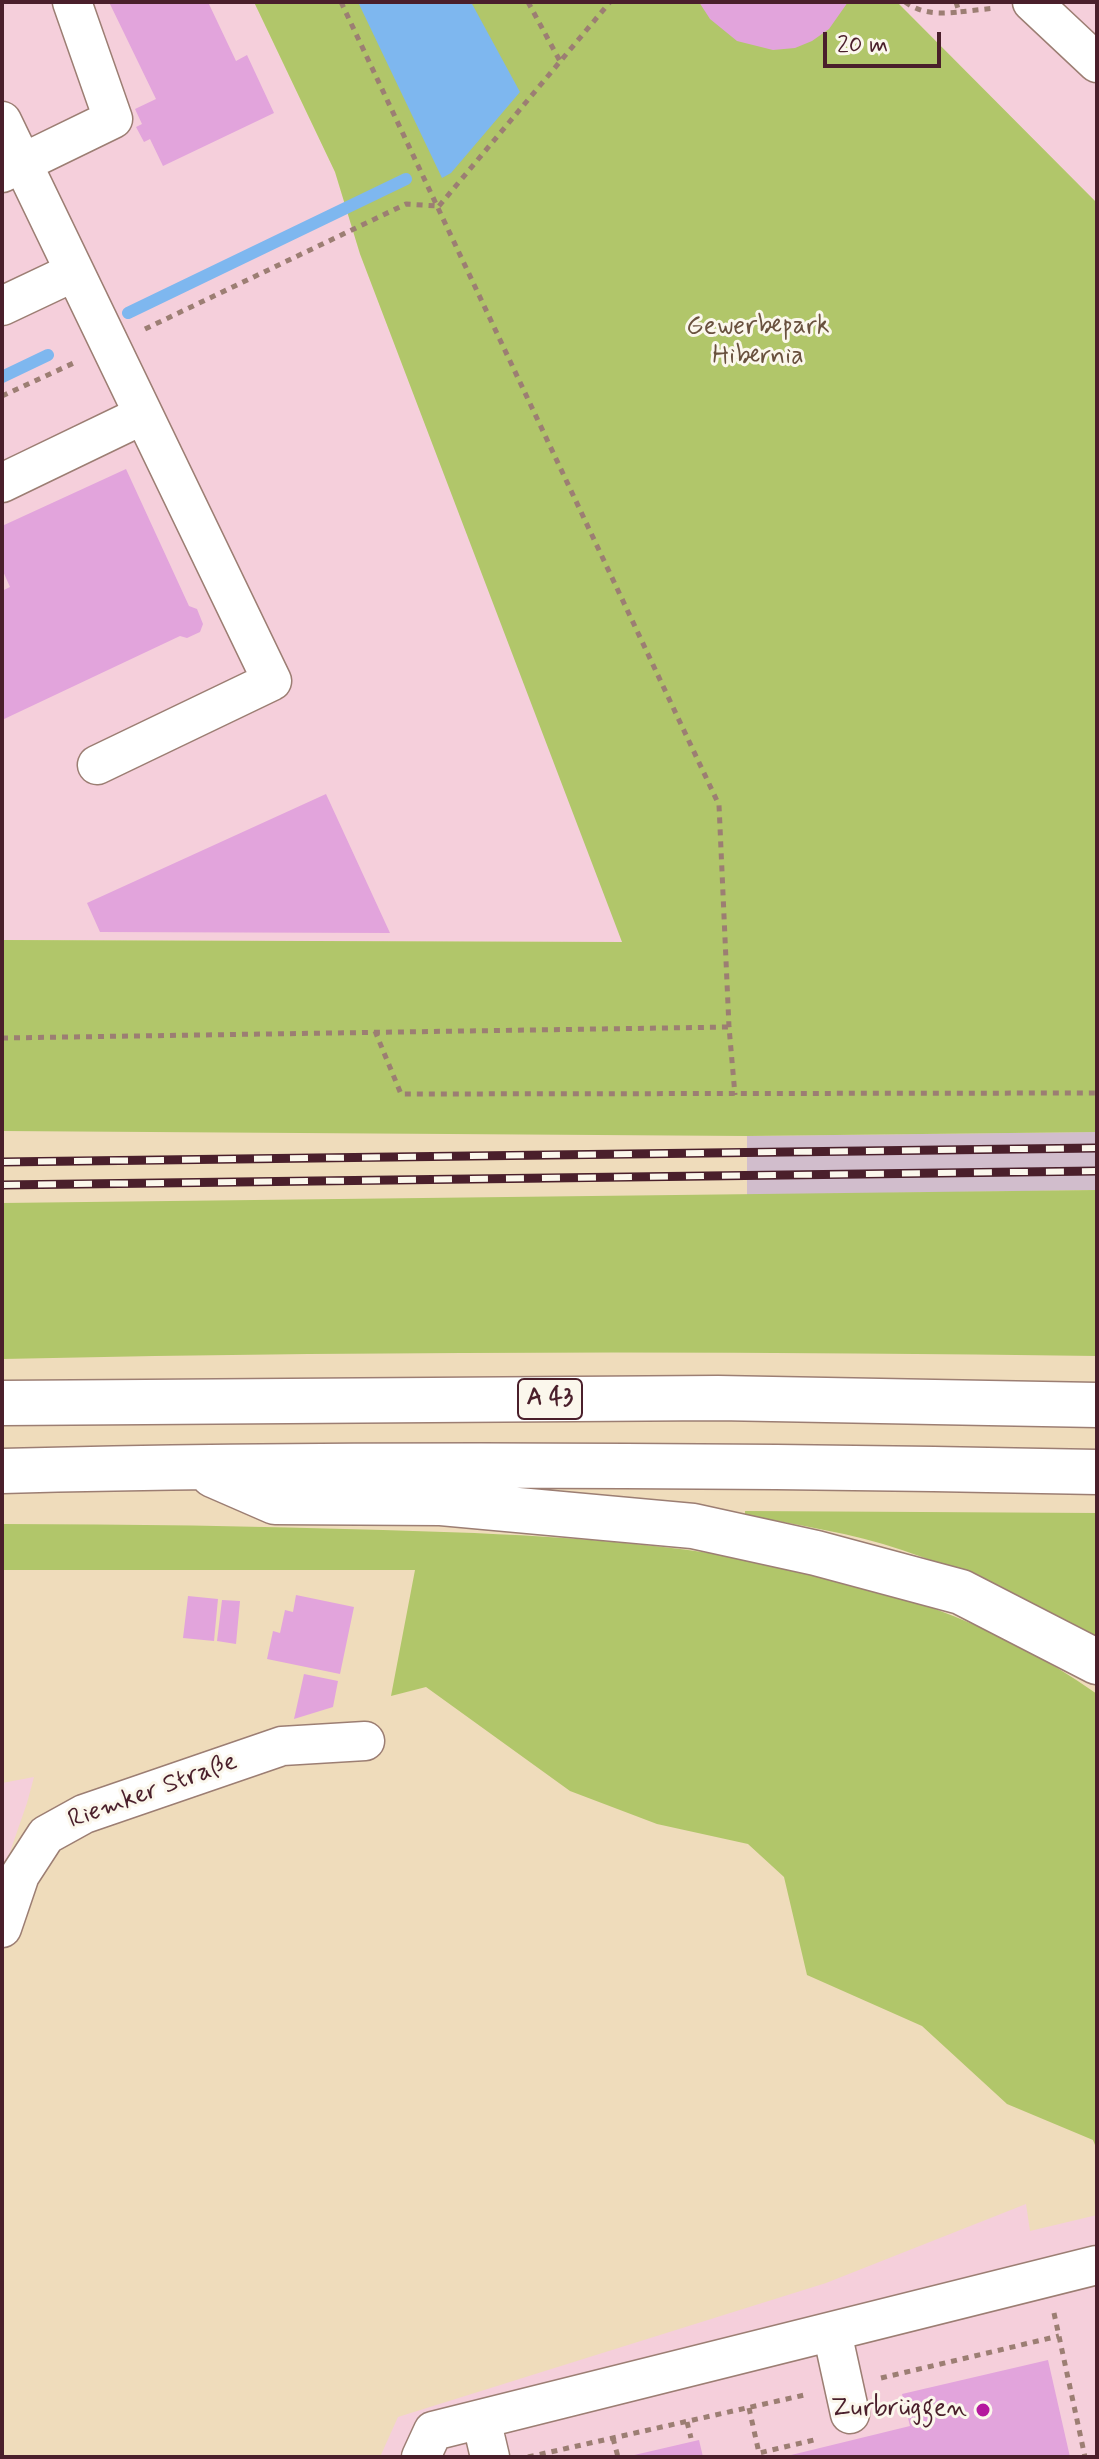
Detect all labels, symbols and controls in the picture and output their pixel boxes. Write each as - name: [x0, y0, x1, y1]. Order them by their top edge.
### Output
- scale bar: [827, 16, 945, 66]
- text: 20 m: [837, 30, 888, 61]
- park label: Gewerbepark Hibernia: [686, 312, 830, 374]
- road number: A 43: [518, 1379, 582, 1419]
- street label: Riemker Straße: [64, 1747, 242, 1837]
- place label: Zurbrüggen: [831, 2394, 967, 2426]
- marker: Zurbrüggen: [974, 2401, 992, 2419]

